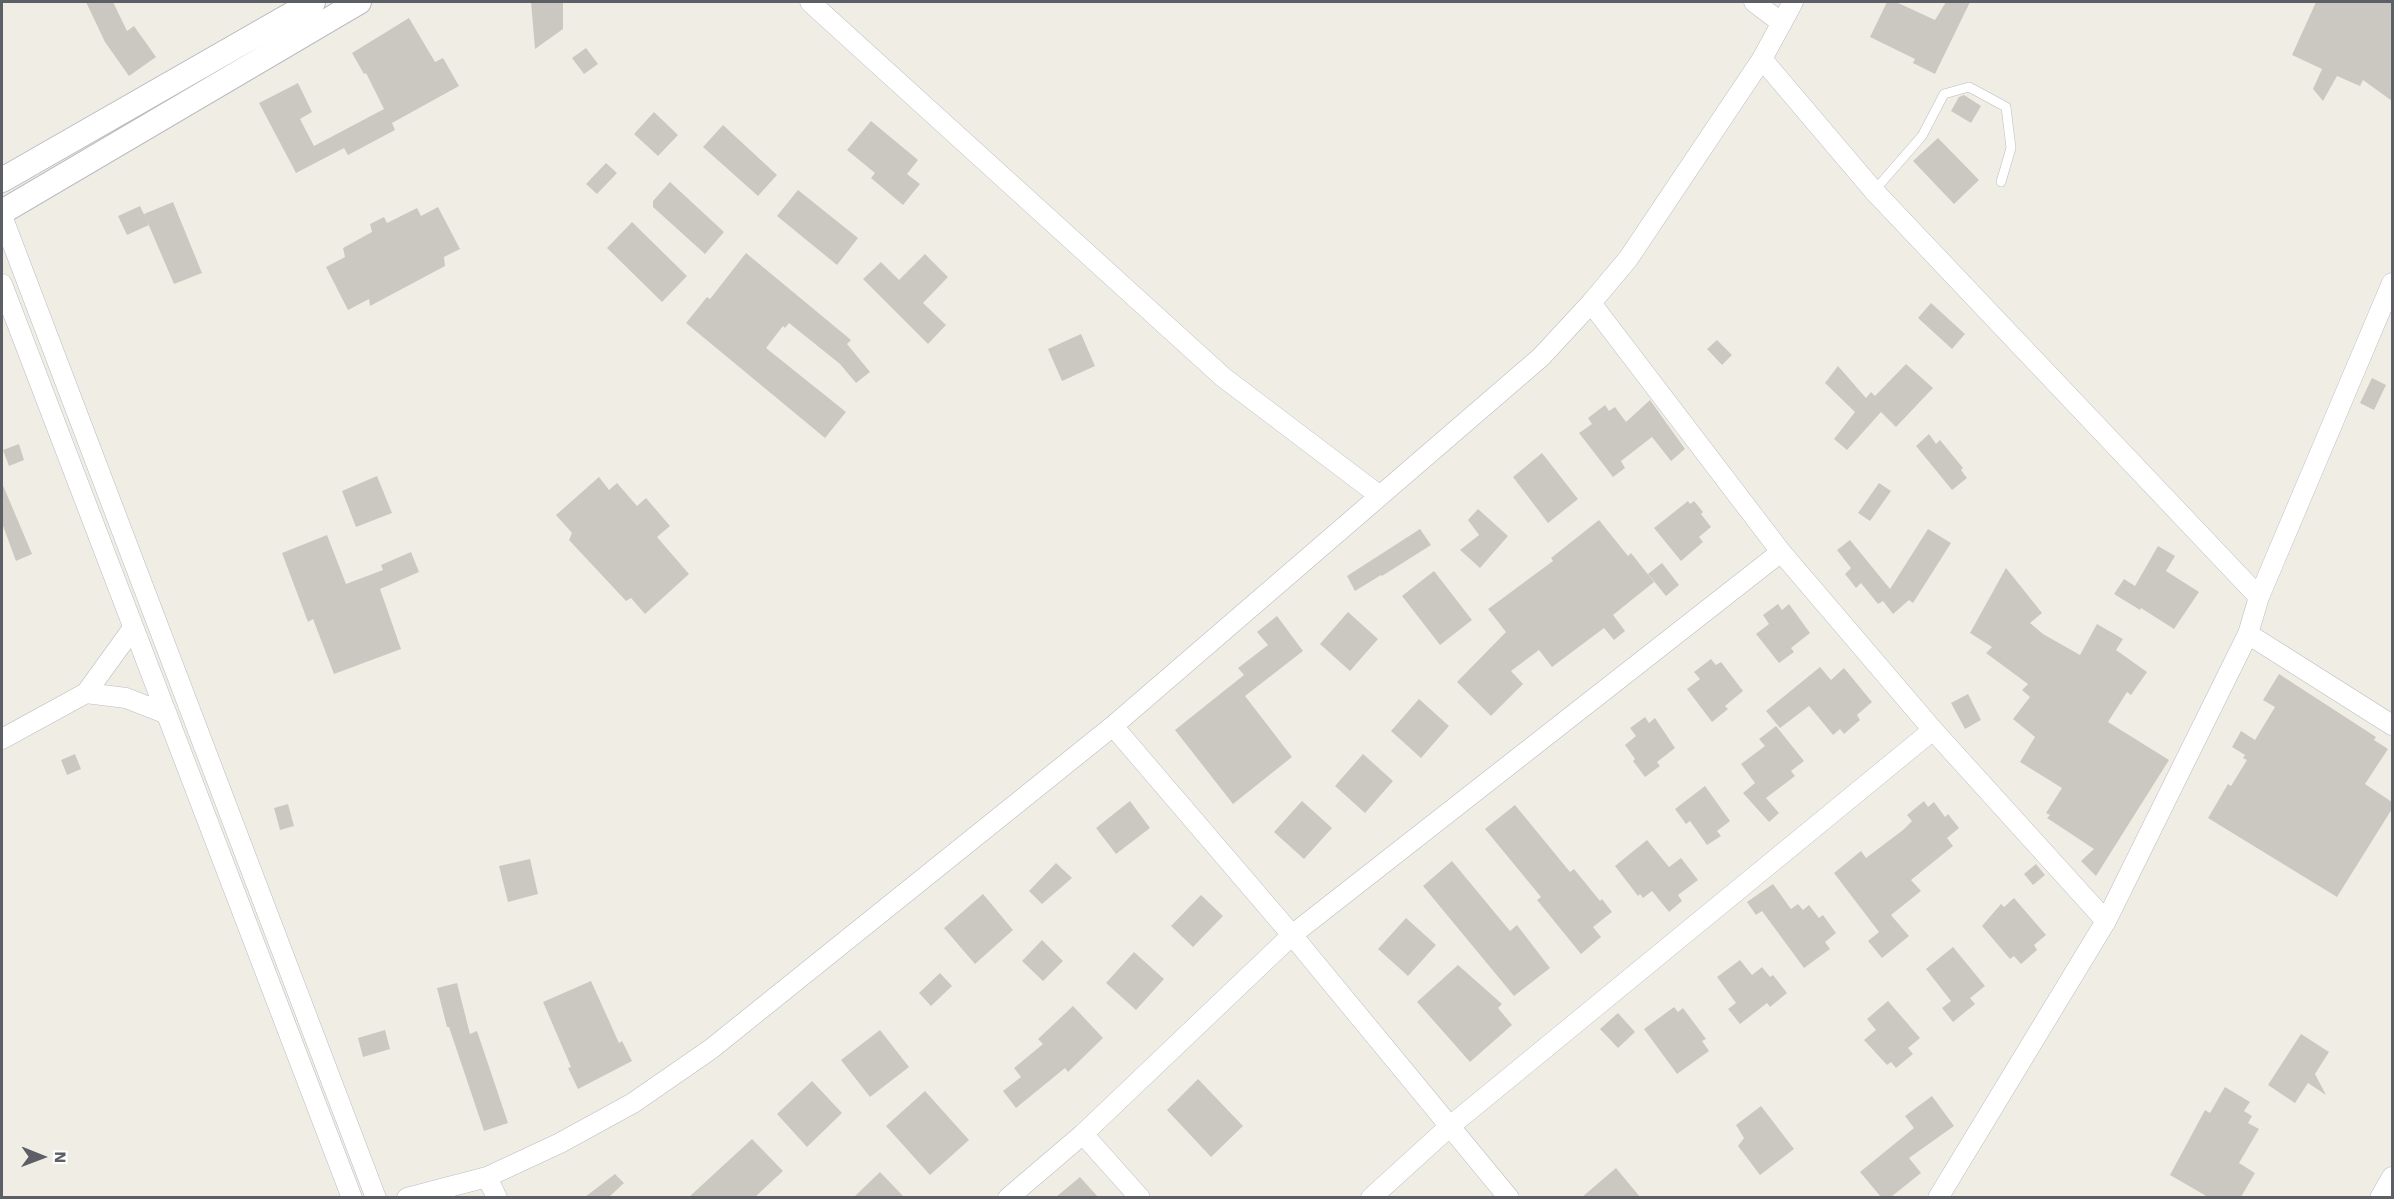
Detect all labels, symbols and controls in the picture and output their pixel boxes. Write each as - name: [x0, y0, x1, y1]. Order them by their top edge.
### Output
- north arrow: [12, 1127, 72, 1187]
- text: N: [51, 1151, 70, 1163]

